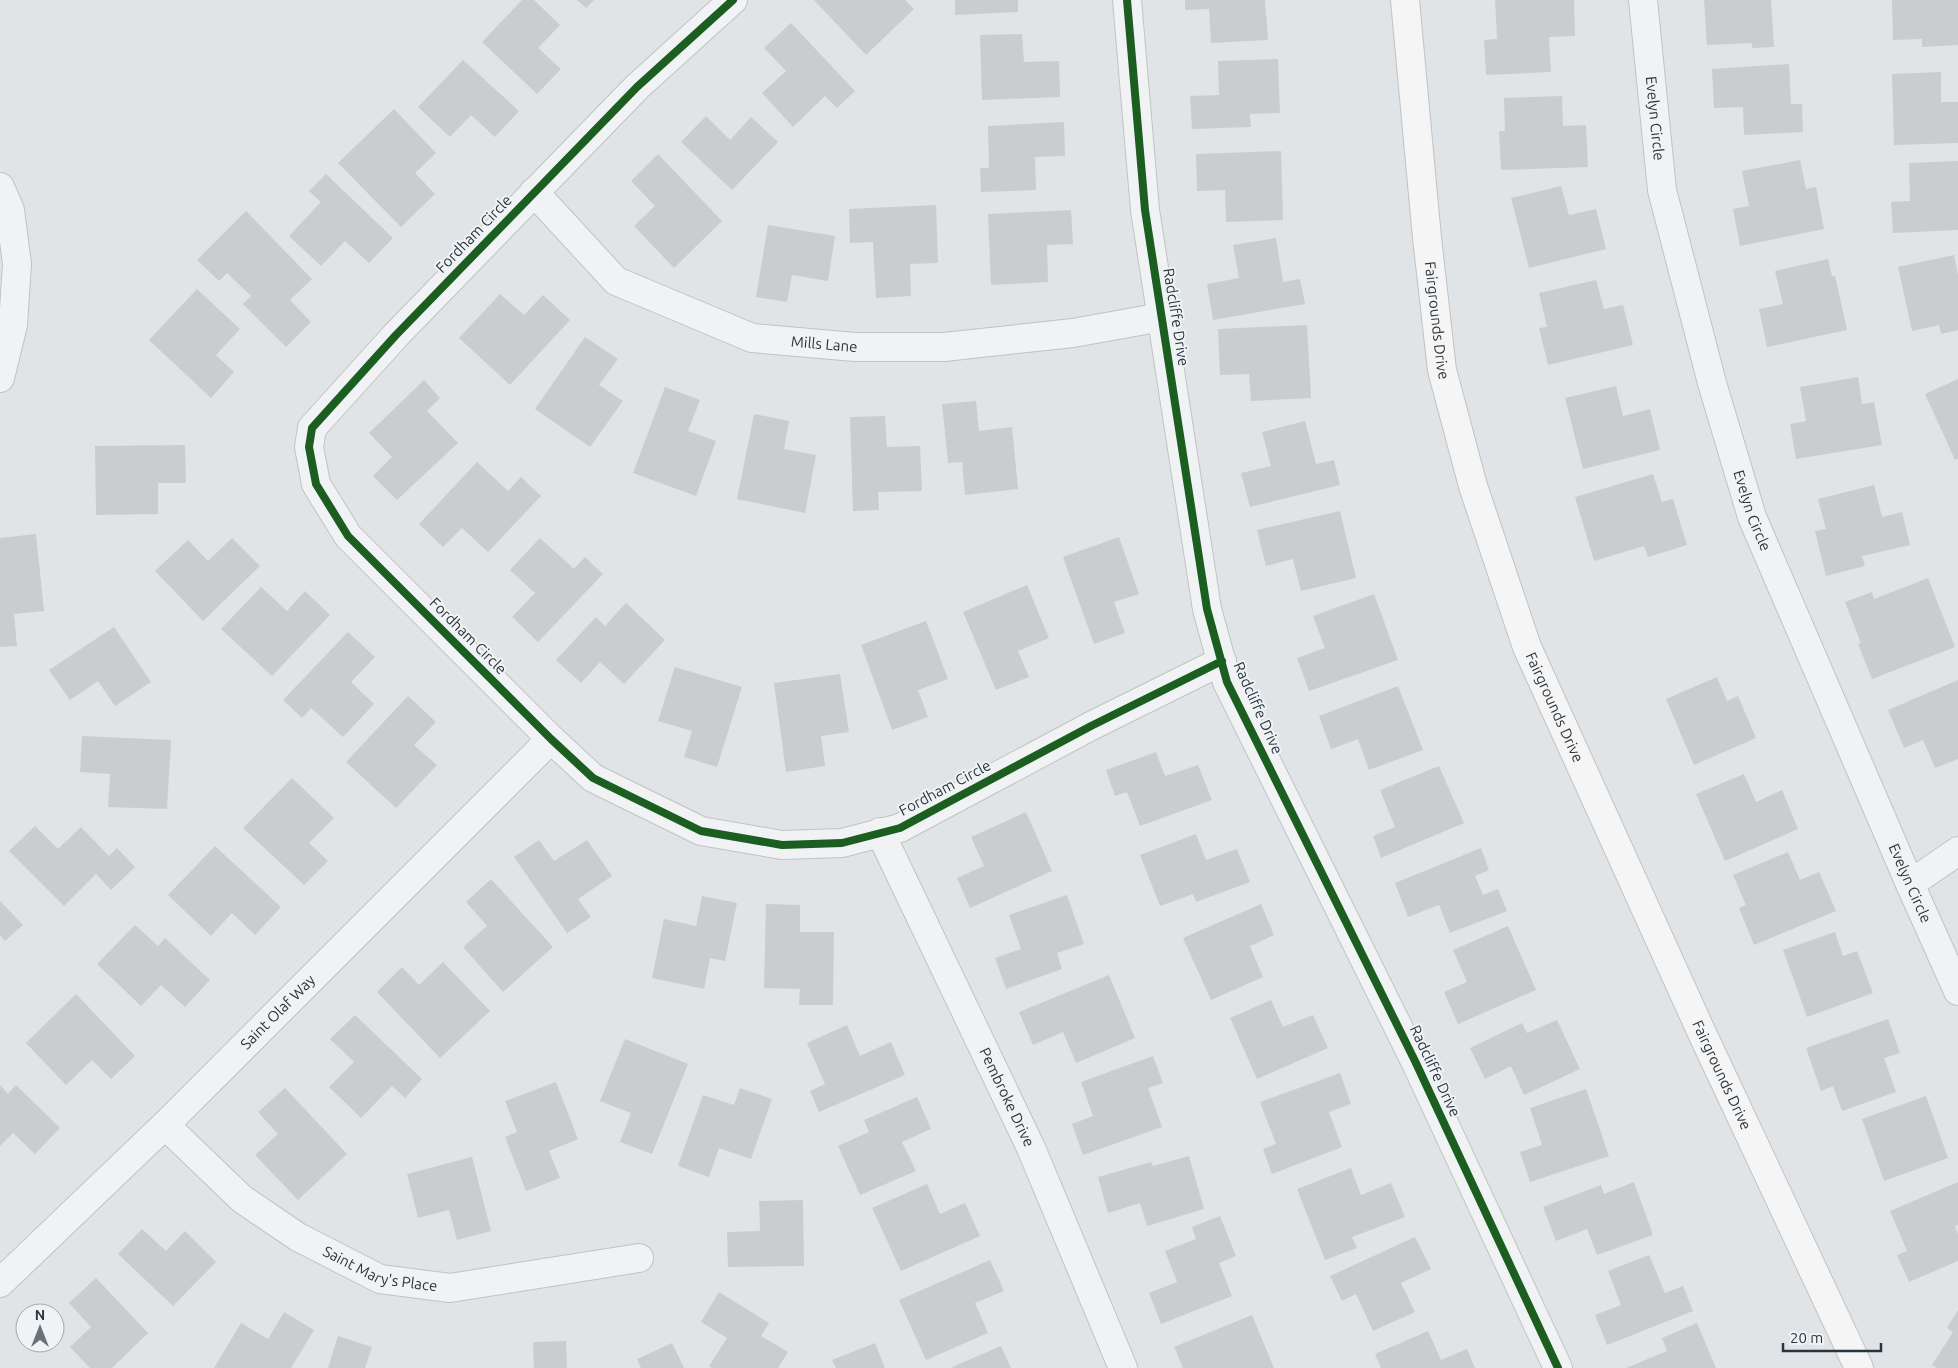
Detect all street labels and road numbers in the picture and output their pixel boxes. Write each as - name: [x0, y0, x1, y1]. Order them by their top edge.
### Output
- street label: Evelyn Circle: [1643, 75, 1668, 161]
- street label: Fordham Circle: [432, 191, 515, 276]
- street label: Fairgrounds Drive: [1422, 260, 1453, 381]
- street label: Radcliffe Drive: [1160, 267, 1193, 367]
- street label: Mills Lane: [790, 332, 858, 355]
- street label: Evelyn Circle: [1730, 468, 1775, 553]
- street label: Fordham Circle: [426, 594, 510, 678]
- street label: Fairgrounds Drive: [1523, 650, 1587, 765]
- street label: Radcliffe Drive: [1231, 659, 1286, 756]
- street label: Fordham Circle: [896, 756, 994, 819]
- street label: Evelyn Circle: [1886, 841, 1935, 925]
- street label: Saint Olaf Way: [237, 971, 318, 1053]
- street label: Fairgrounds Drive: [1689, 1017, 1755, 1132]
- street label: Radcliffe Drive: [1407, 1022, 1464, 1119]
- street label: Pembroke Drive: [976, 1045, 1038, 1149]
- street label: Saint Mary's Place: [320, 1242, 438, 1294]

